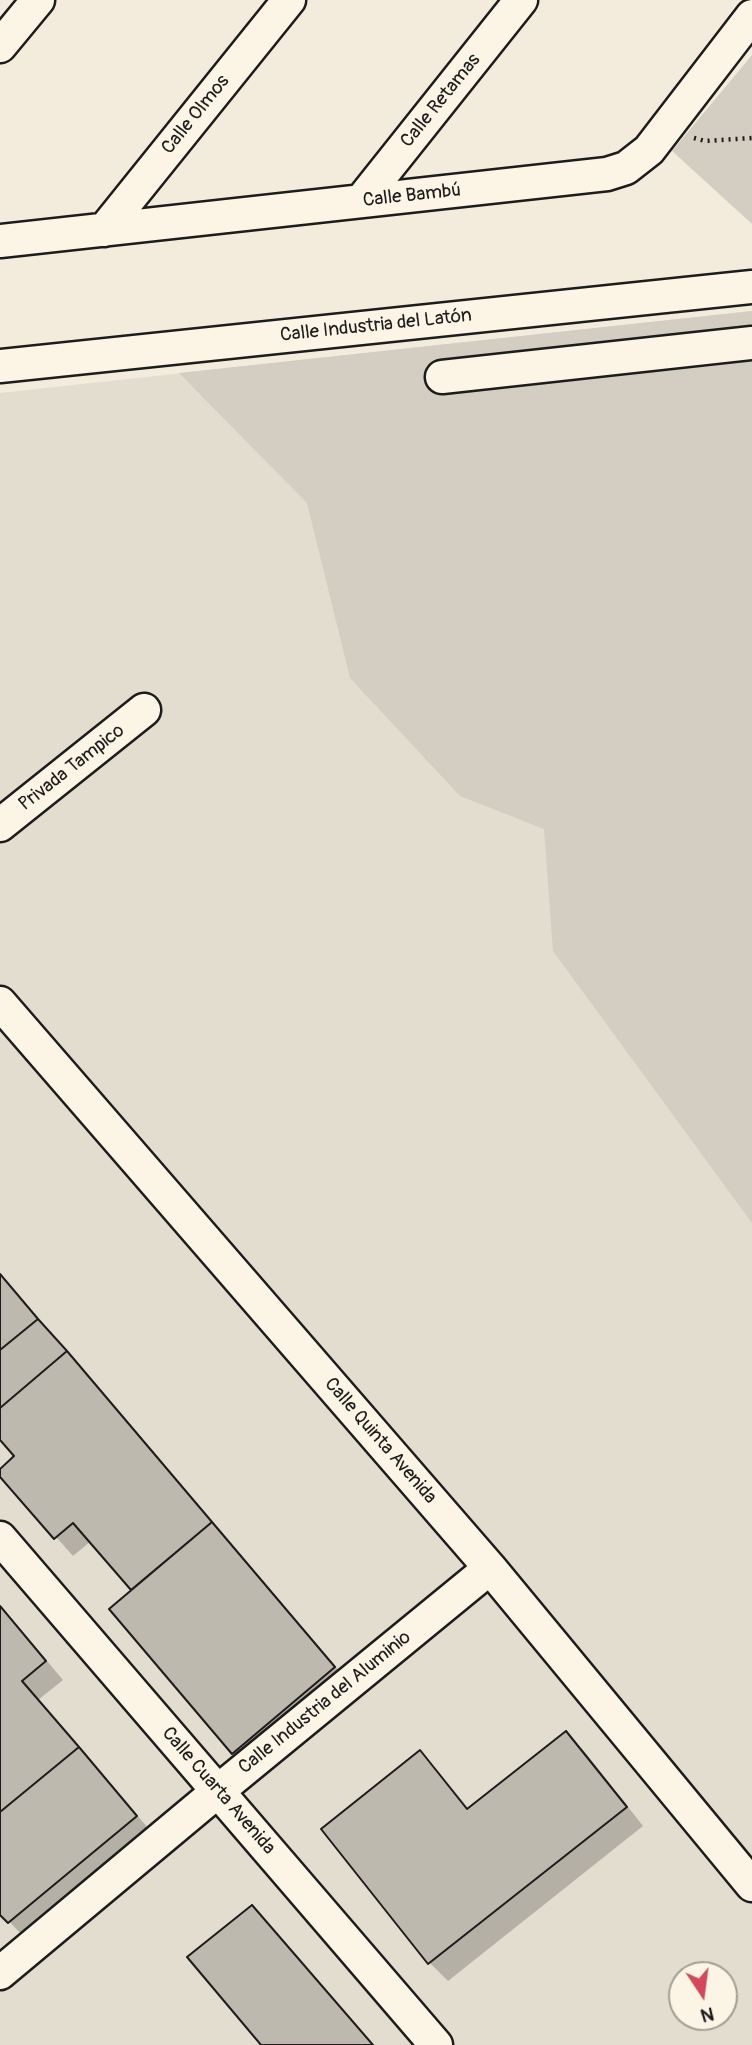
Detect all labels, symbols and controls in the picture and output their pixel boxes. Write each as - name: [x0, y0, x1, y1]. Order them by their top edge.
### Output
- street label: Calle Retamas: [396, 49, 486, 153]
- street label: Calle Olmos: [157, 71, 235, 159]
- street label: Calle Bambú: [362, 180, 462, 212]
- street label: Calle Industria del Latón: [279, 305, 473, 347]
- street label: Privada Tampico: [15, 720, 129, 816]
- street label: Calle Quinta Avenida: [319, 1373, 441, 1509]
- street label: Calle Industria del Aluminio: [234, 1626, 416, 1780]
- street label: Calle Cuarta Avenida: [156, 1723, 280, 1859]
- north arrow: [668, 1961, 738, 2031]
- text: N: [698, 2001, 716, 2028]

